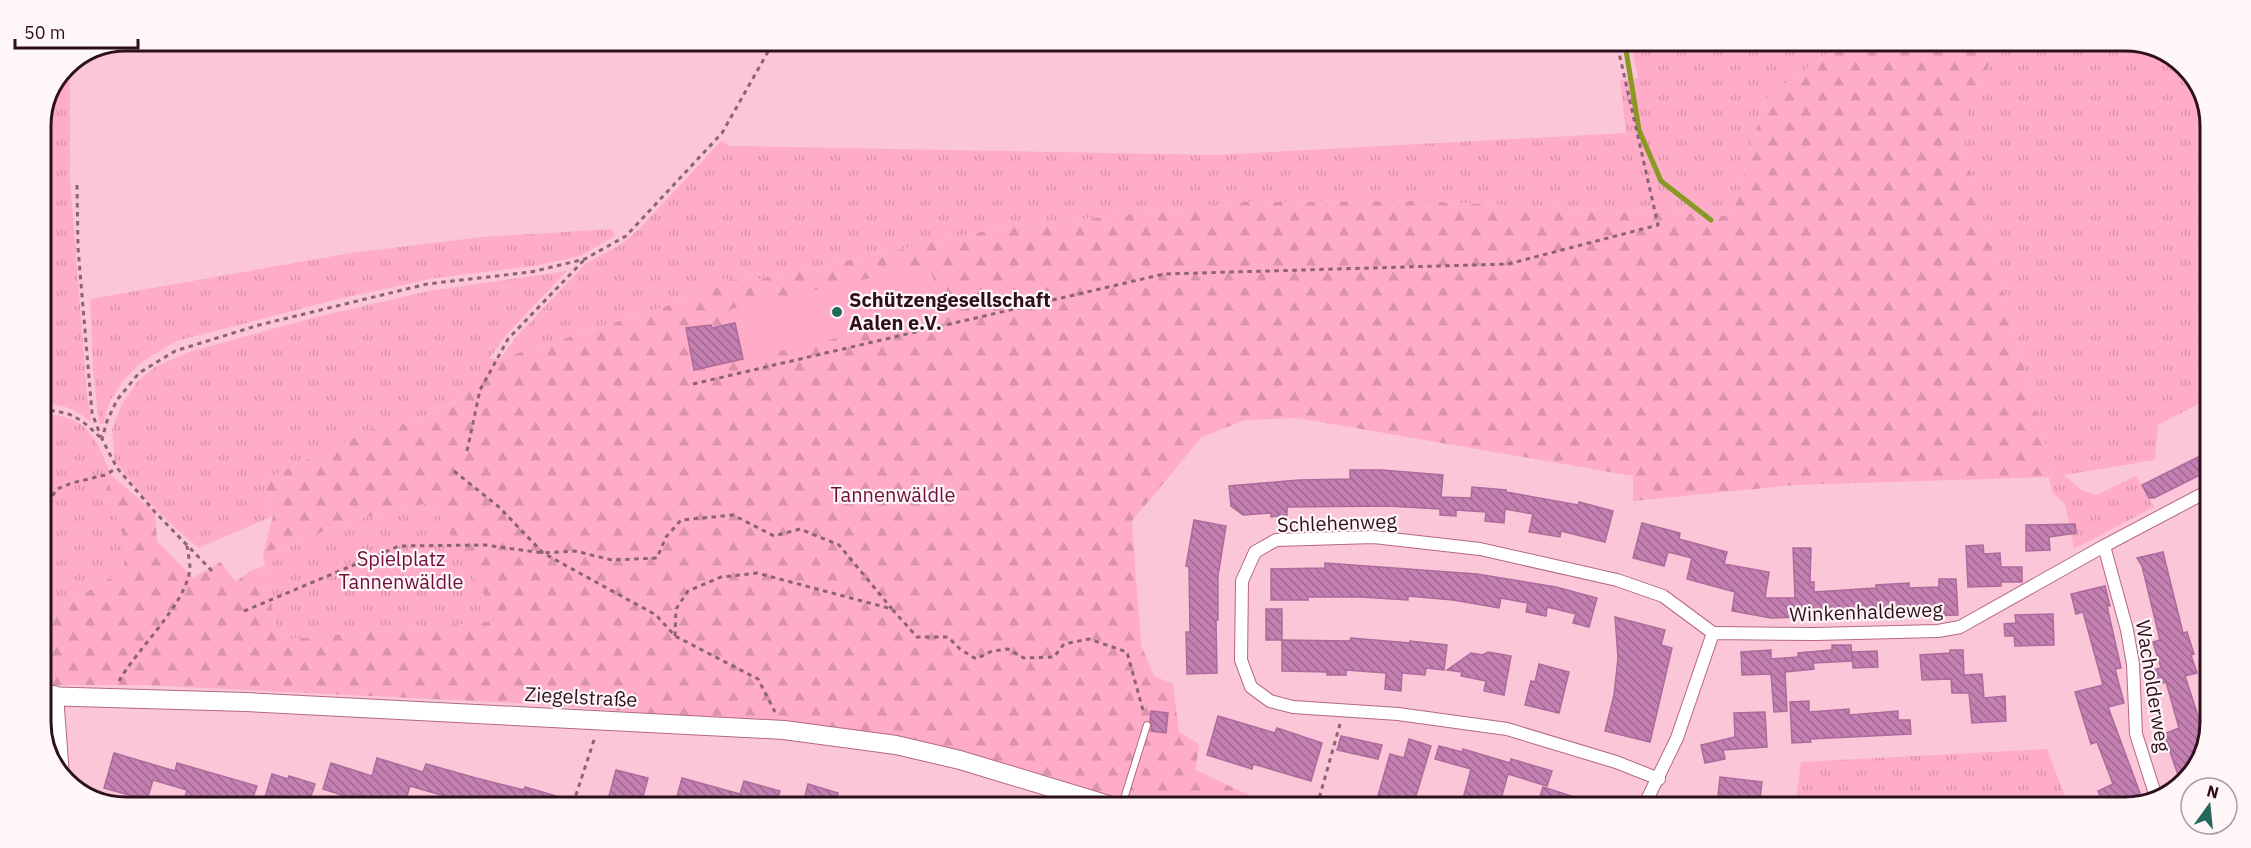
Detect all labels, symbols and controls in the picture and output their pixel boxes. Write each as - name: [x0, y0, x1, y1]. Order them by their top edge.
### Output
- scale bar: [15, 12, 138, 50]
- text: 50 m: [24, 21, 66, 44]
- place label: Schützengesellschaft Aalen e.V.: [849, 286, 1051, 336]
- marker: Schützengesellschaft Aalen e.V.: [830, 305, 844, 319]
- park label: Tannenwäldle: [831, 481, 956, 508]
- street label: Schlehenweg: [1277, 507, 1398, 538]
- park label: Spielplatz Tannenwäldle: [339, 545, 464, 595]
- street label: Winkenhaldeweg: [1789, 595, 1944, 628]
- street label: Wacholderweg: [2130, 618, 2177, 754]
- street label: Ziegelstraße: [524, 680, 638, 713]
- north arrow: [2179, 776, 2239, 836]
- text: N: [2205, 780, 2221, 803]

